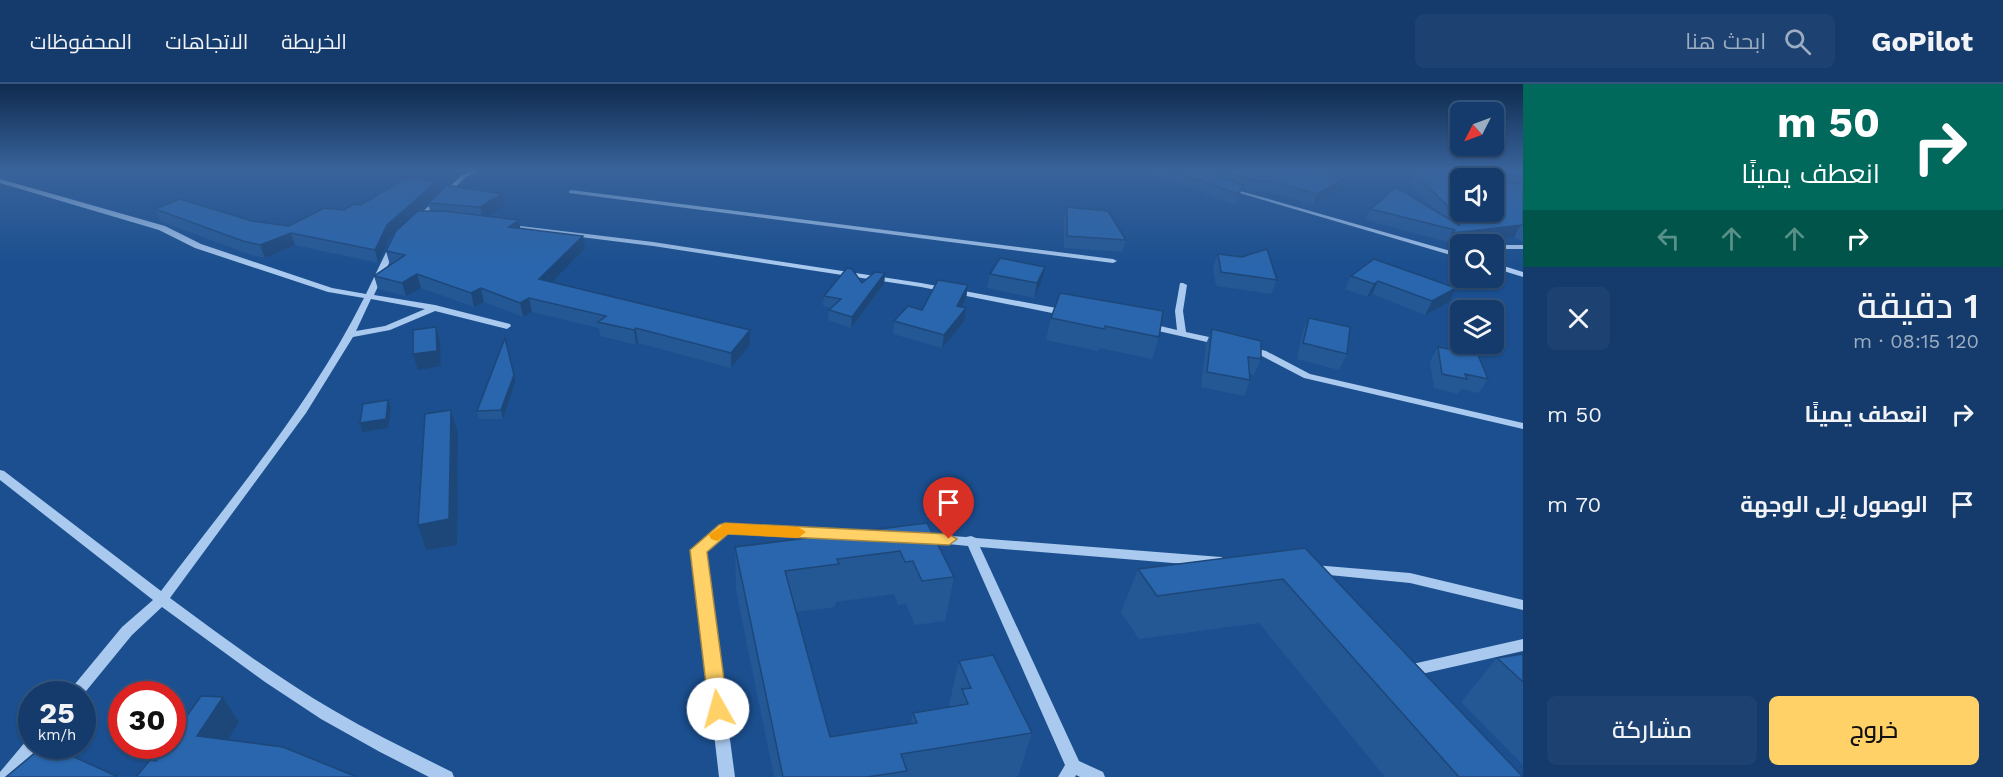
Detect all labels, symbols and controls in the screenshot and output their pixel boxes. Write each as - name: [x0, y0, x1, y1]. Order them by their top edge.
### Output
- search box: [1415, 14, 1835, 68]
- icon: search: [1781, 25, 1814, 58]
- text: GoPilot: [1871, 25, 1973, 58]
- text: المحفوظات: [30, 29, 132, 54]
- text: الاتجاهات: [165, 29, 248, 54]
- text: الخريطة: [281, 29, 347, 54]
- text: ابحث هنا: [1685, 29, 1766, 54]
- text: 50 m: [1777, 98, 1880, 147]
- north arrow: [1450, 102, 1504, 156]
- map controls: [1450, 102, 1504, 354]
- icon: right: [1901, 108, 1979, 186]
- text: انعطف يمينًا: [1741, 158, 1880, 190]
- button: sound: [1450, 168, 1504, 222]
- icon: left: [1652, 222, 1685, 255]
- icon: ahead: [1715, 222, 1748, 255]
- icon: ahead: [1778, 222, 1811, 255]
- icon: right: [1841, 222, 1874, 255]
- button: search: [1450, 234, 1504, 288]
- text: 1 دقيقة: [1857, 285, 1979, 327]
- button: close: [1547, 287, 1610, 350]
- button: layers: [1450, 300, 1504, 354]
- text: 120 m · 08:15: [1853, 329, 1979, 353]
- icon: right: [1946, 398, 1979, 431]
- text: 50 m: [1547, 402, 1602, 427]
- text: انعطف يمينًا: [1804, 402, 1928, 427]
- pin: [923, 477, 974, 539]
- icon: arrive: [932, 486, 965, 519]
- icon: arrive: [1946, 488, 1979, 521]
- text: 70 m: [1547, 492, 1601, 517]
- text: الوصول إلى الوجهة: [1740, 492, 1928, 517]
- position arrow: [686, 677, 750, 741]
- speed limit sign: 30: [108, 681, 186, 759]
- text: 25: [39, 695, 75, 730]
- button: مشاركة: [1547, 696, 1757, 765]
- button: خروج: [1769, 696, 1979, 765]
- text: km/h: [38, 726, 76, 744]

